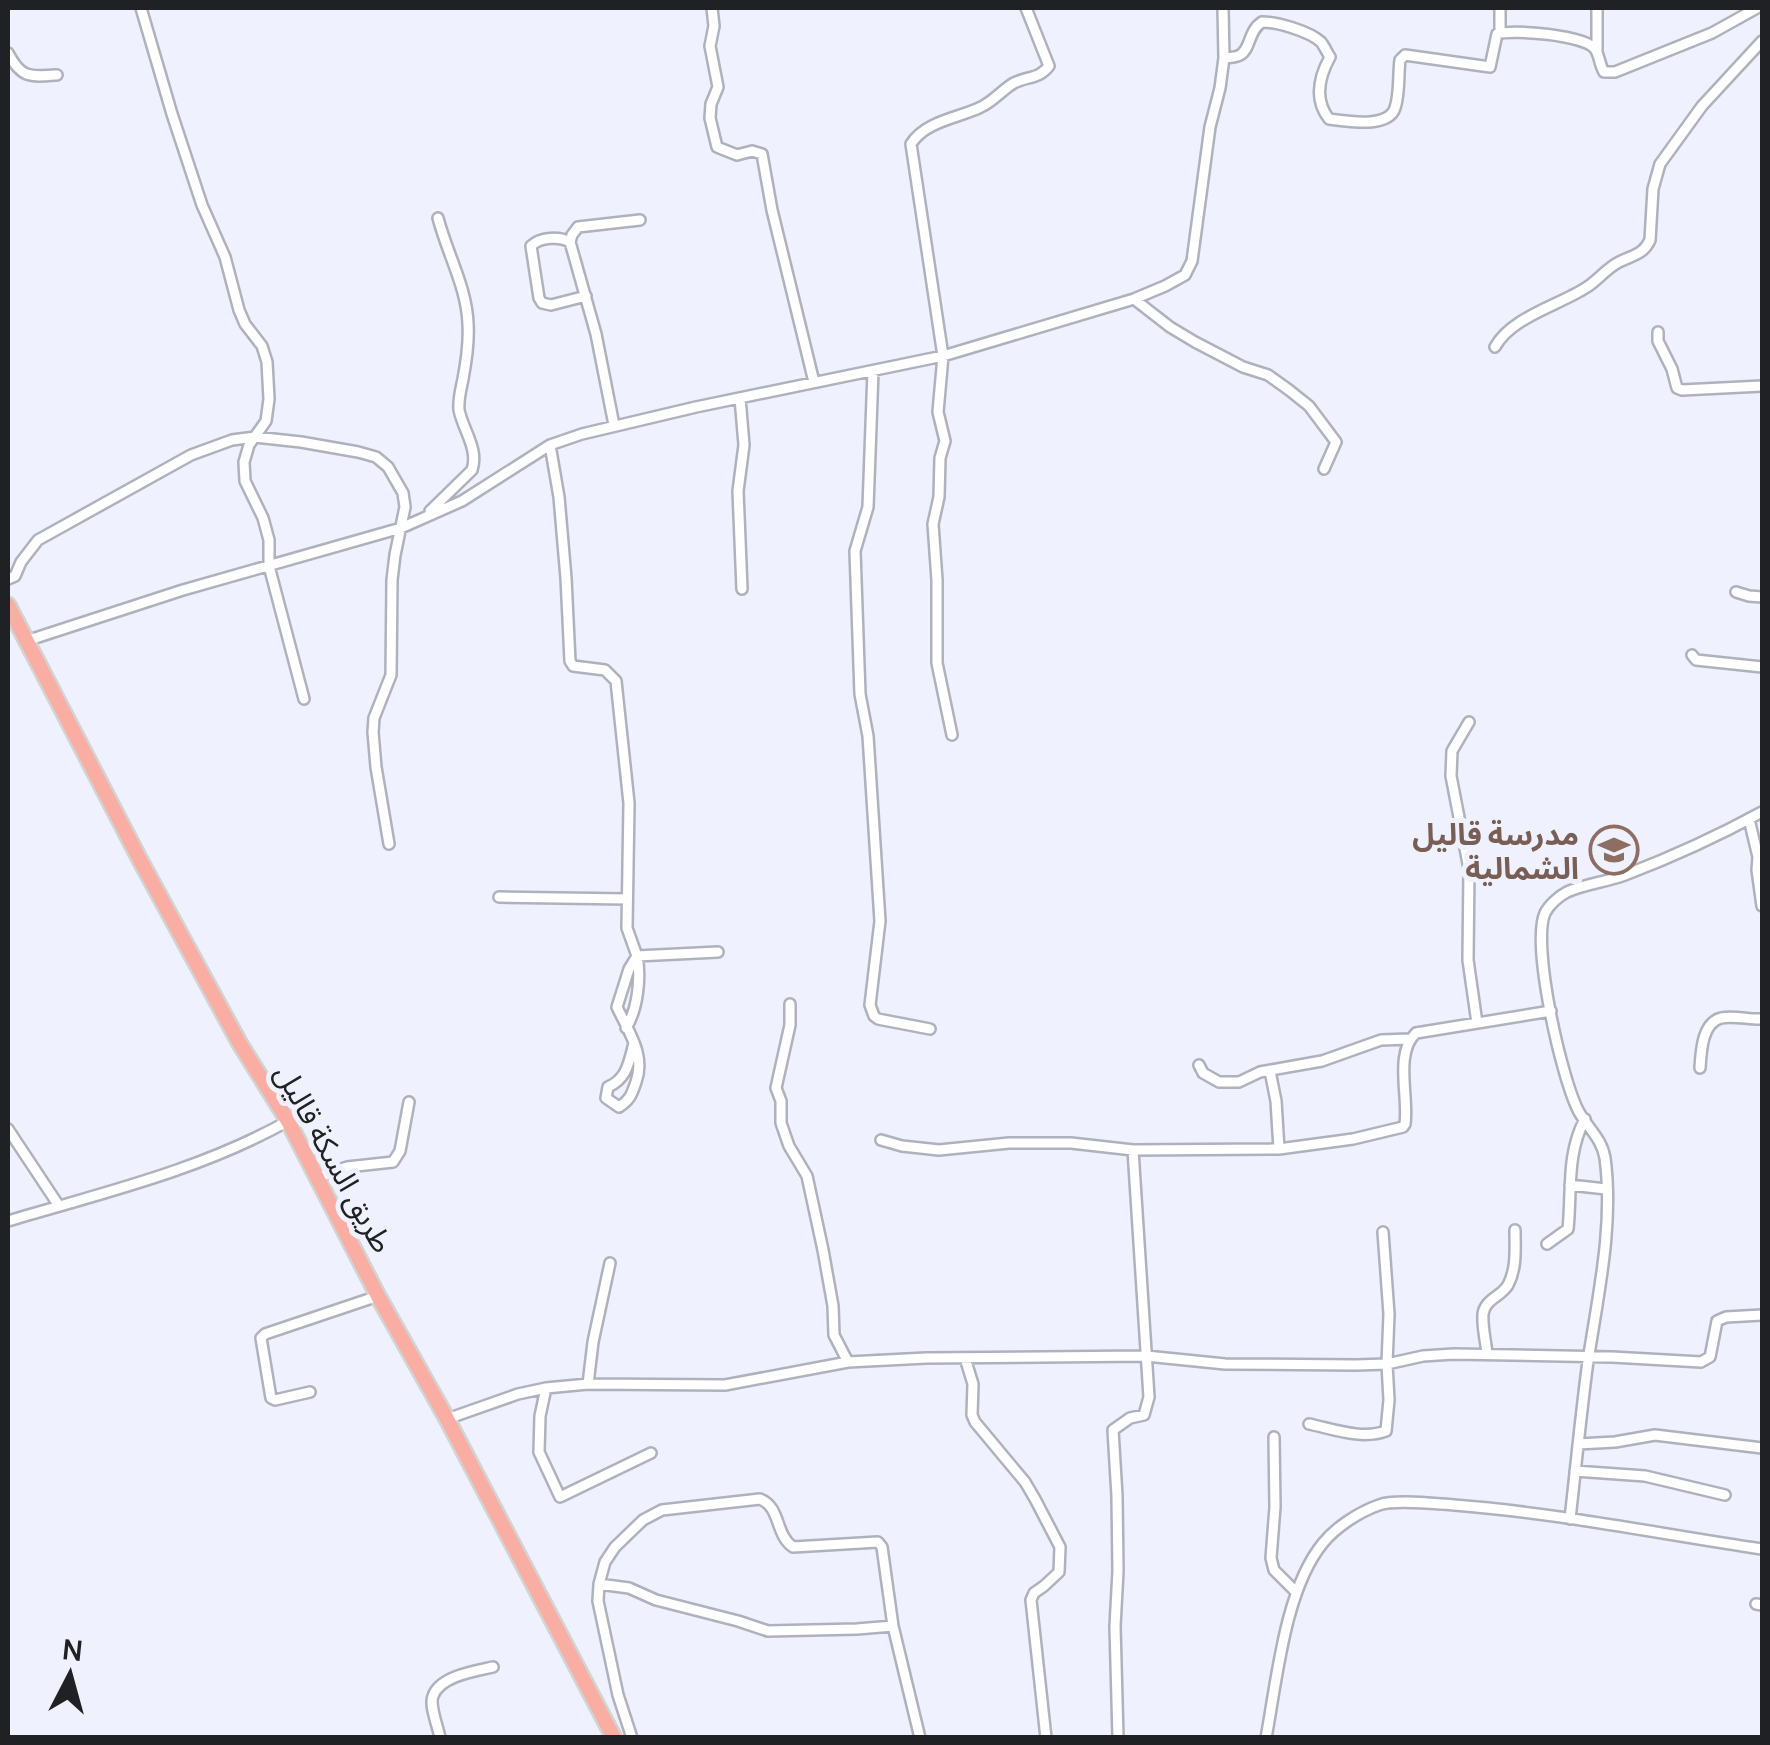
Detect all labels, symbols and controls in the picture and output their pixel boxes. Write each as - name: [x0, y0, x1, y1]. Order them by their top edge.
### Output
- place label: مدرسة قاليل الشمالية: [1412, 813, 1579, 888]
- school or university icon: مدرسة قاليل الشمالية: [1588, 824, 1640, 876]
- street label: طريق السكة قاليل: [266, 1056, 404, 1260]
- north arrow: [20, 1625, 120, 1725]
- text: N: [61, 1629, 85, 1669]

